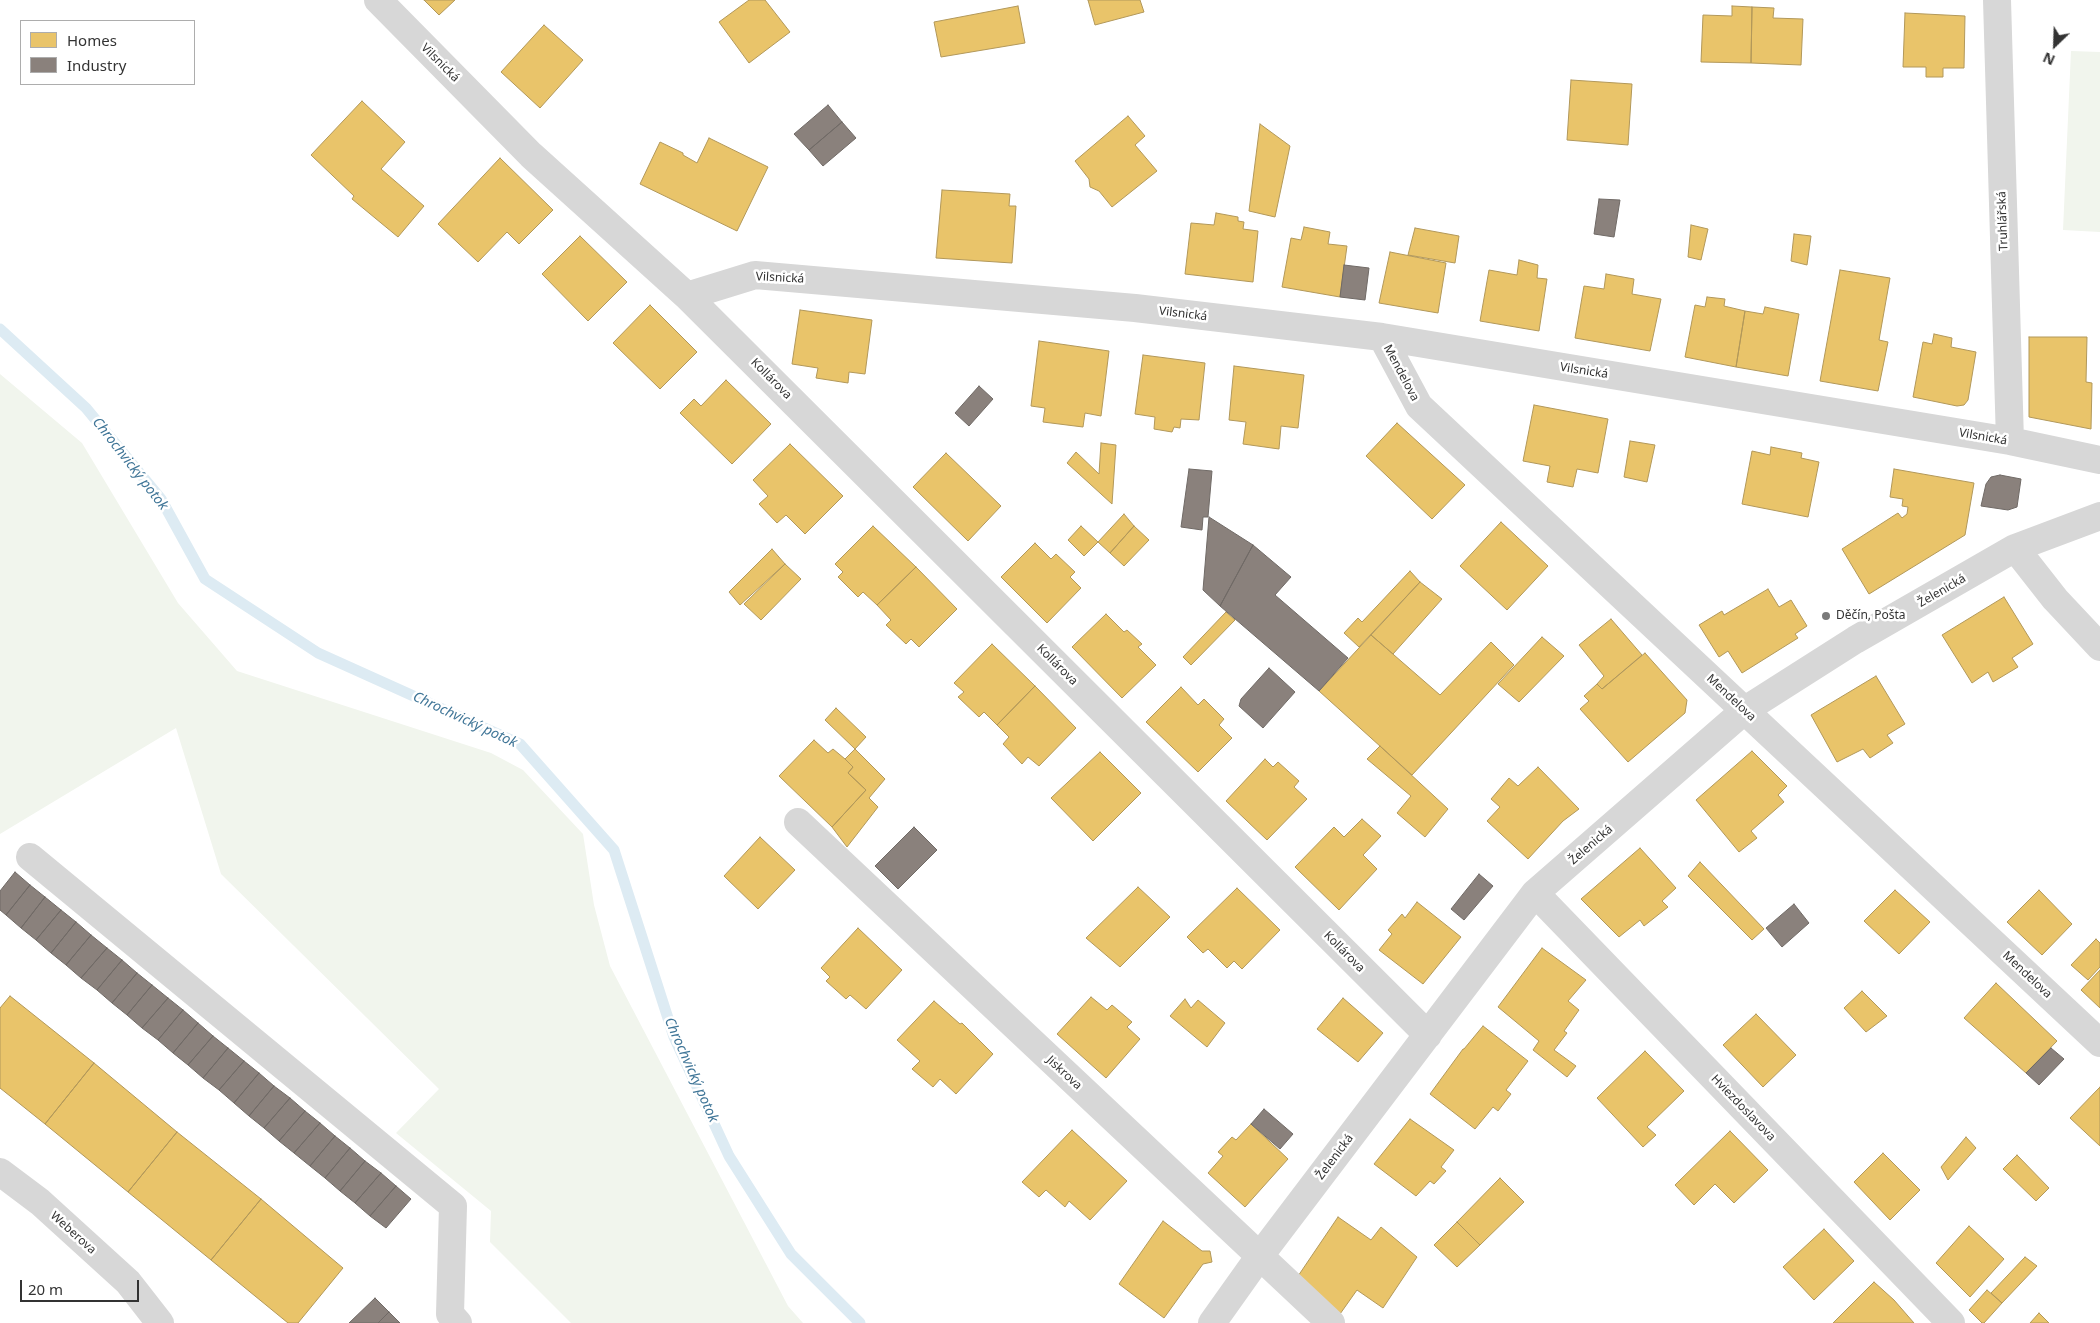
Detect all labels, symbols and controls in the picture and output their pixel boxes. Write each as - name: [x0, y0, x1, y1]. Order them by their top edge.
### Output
- legend: [20, 20, 195, 85]
- north arrow: [2030, 20, 2080, 70]
- text: Homes: [67, 30, 117, 50]
- street label: Vilsnická: [418, 41, 462, 85]
- text: N: [2040, 48, 2058, 70]
- text: Industry: [67, 55, 126, 75]
- street label: Truhlářská: [1995, 191, 2011, 251]
- street label: Vilsnická: [755, 270, 805, 286]
- street label: Vilsnická: [1158, 304, 1208, 324]
- street label: Mendelova: [1380, 342, 1422, 404]
- street label: Kollárova: [747, 355, 795, 403]
- street label: Vilsnická: [1559, 360, 1609, 382]
- water label: Chrochvický potok: [89, 414, 171, 514]
- street label: Vilsnická: [1958, 426, 2008, 448]
- street label: Želenická: [1915, 572, 1969, 610]
- place label: Děčín, Pošta: [1836, 609, 1905, 623]
- marker: Děčín, Pošta: [1820, 610, 1832, 622]
- street label: Kollárova: [1033, 641, 1081, 689]
- street label: Mendelova: [1703, 672, 1759, 724]
- water label: Chrochvický potok: [410, 689, 520, 751]
- street label: Želenická: [1566, 822, 1616, 868]
- street label: Kollárova: [1320, 928, 1368, 976]
- street label: Mendelova: [1999, 949, 2055, 1001]
- water label: Chrochvický potok: [660, 1015, 722, 1125]
- street label: Jiskrova: [1043, 1053, 1085, 1093]
- street label: Hviezdoslavova: [1708, 1072, 1778, 1144]
- street label: Želenická: [1313, 1132, 1357, 1182]
- street label: Weberova: [47, 1209, 99, 1257]
- scale bar: [22, 1270, 141, 1302]
- text: 20 m: [28, 1279, 63, 1299]

